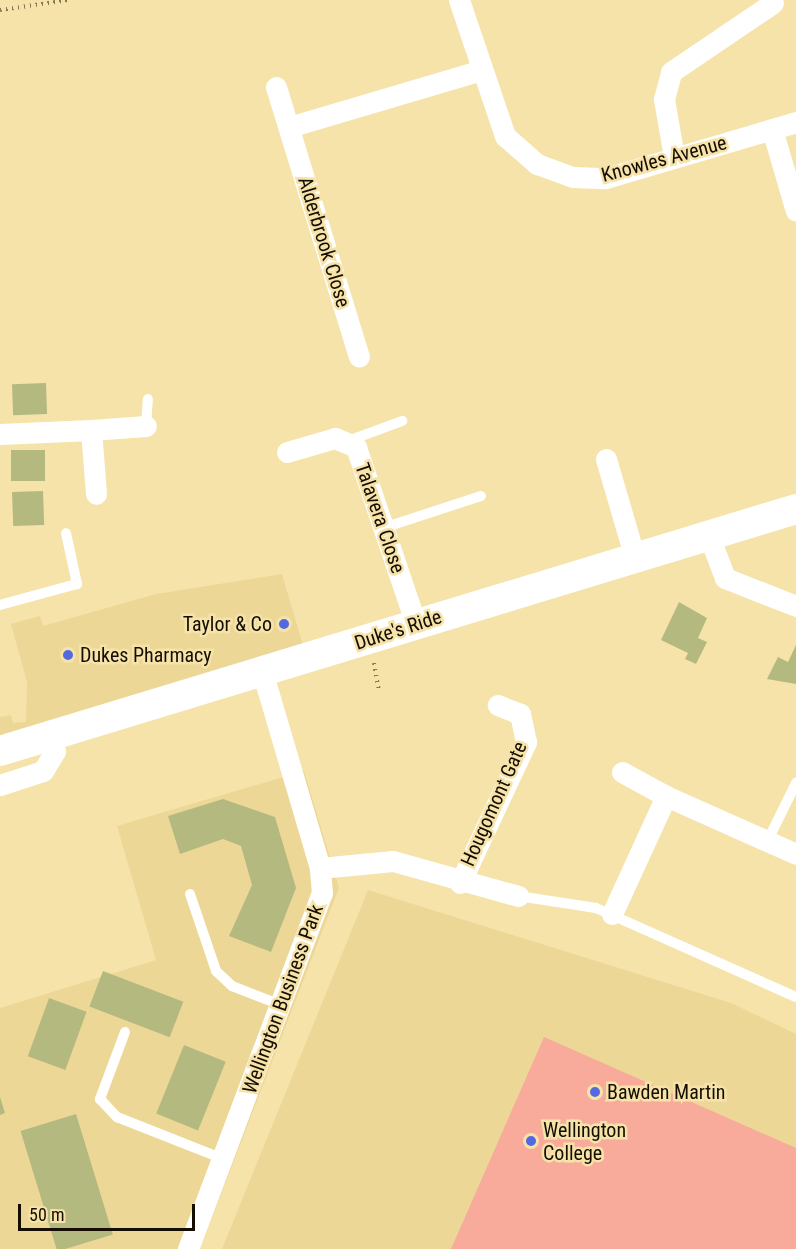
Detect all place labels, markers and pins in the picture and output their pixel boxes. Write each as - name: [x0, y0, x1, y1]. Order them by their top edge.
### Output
- place label: Taylor & Co: [183, 612, 272, 636]
- marker: Taylor & Co: [277, 617, 291, 631]
- place label: Dukes Pharmacy: [80, 643, 212, 667]
- marker: Dukes Pharmacy: [61, 648, 75, 662]
- place label: Bawden Martin: [607, 1080, 726, 1104]
- marker: Bawden Martin: [588, 1085, 602, 1099]
- place label: Wellington College: [543, 1118, 626, 1165]
- marker: Wellington College: [524, 1134, 538, 1148]

